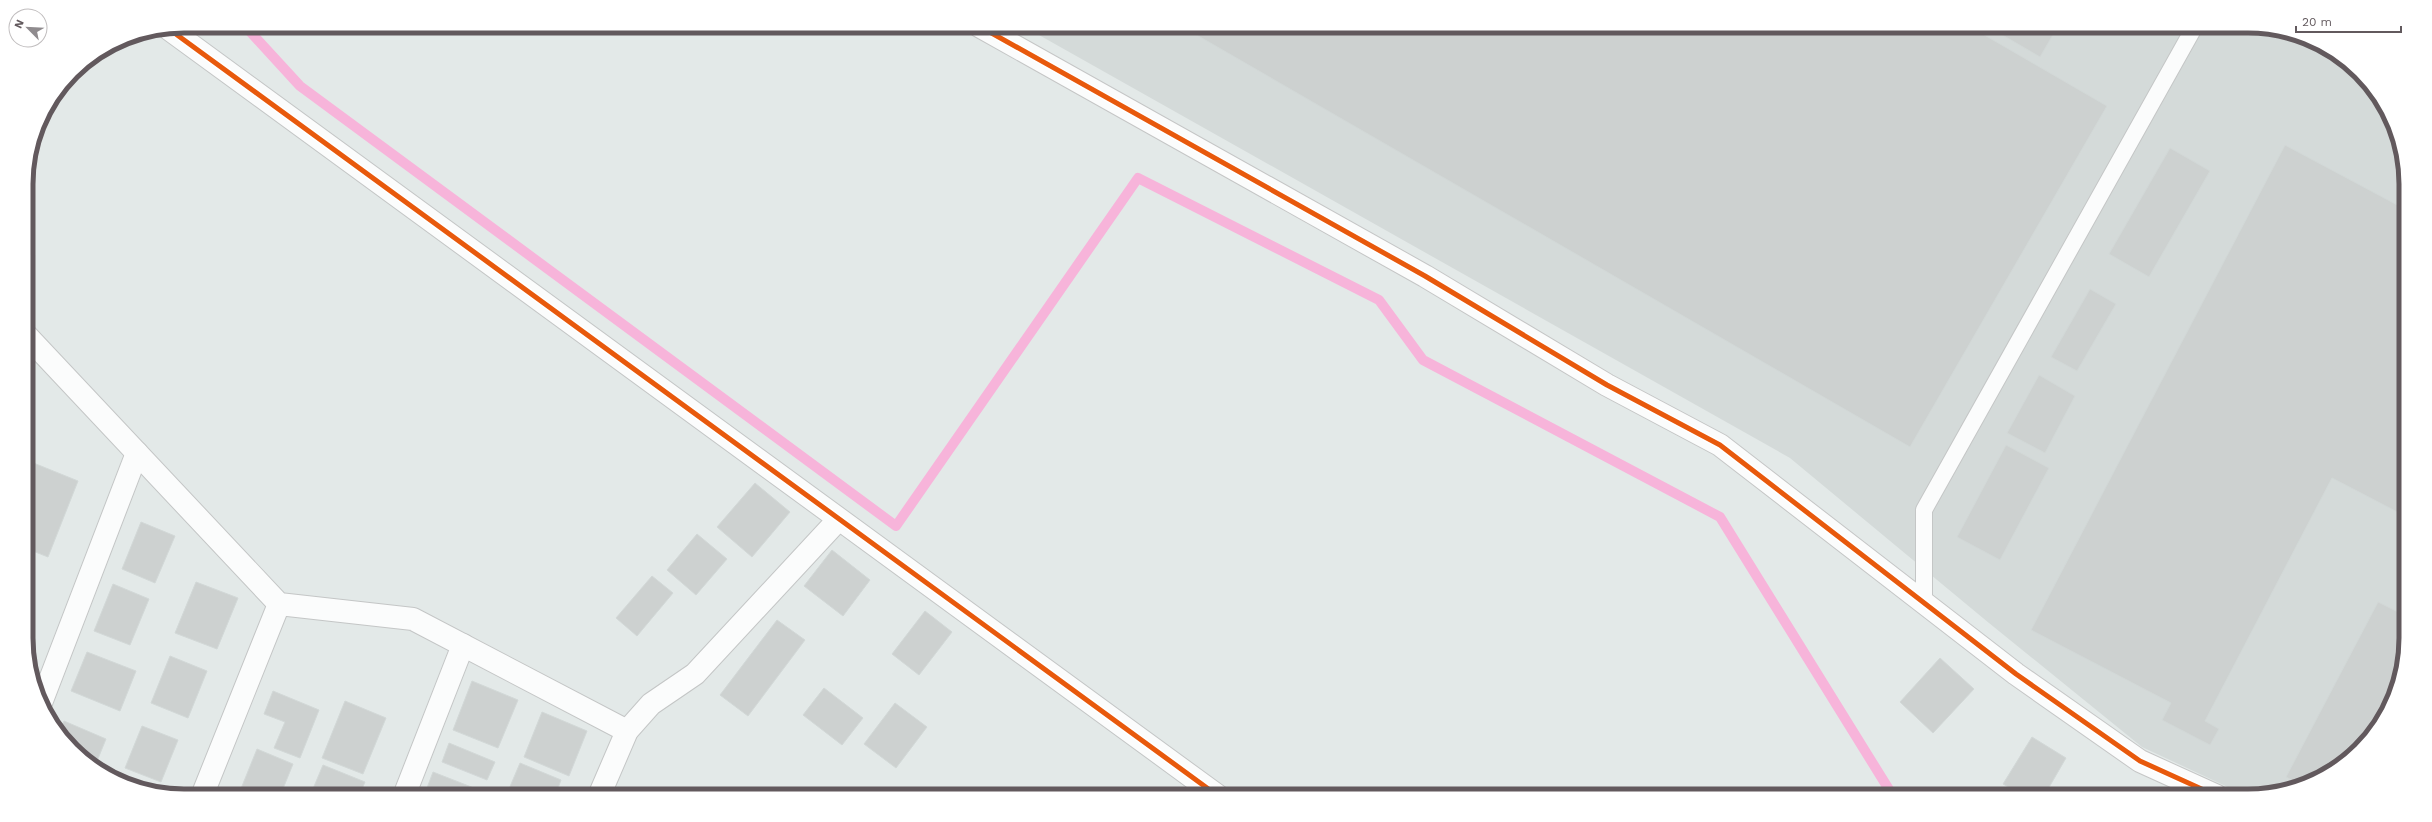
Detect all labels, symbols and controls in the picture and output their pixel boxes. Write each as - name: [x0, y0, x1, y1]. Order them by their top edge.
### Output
- north arrow: [8, 8, 48, 48]
- scale bar: [2296, 8, 2401, 34]
- text: 20 m: [2302, 15, 2332, 29]
- text: N: [12, 18, 27, 31]

